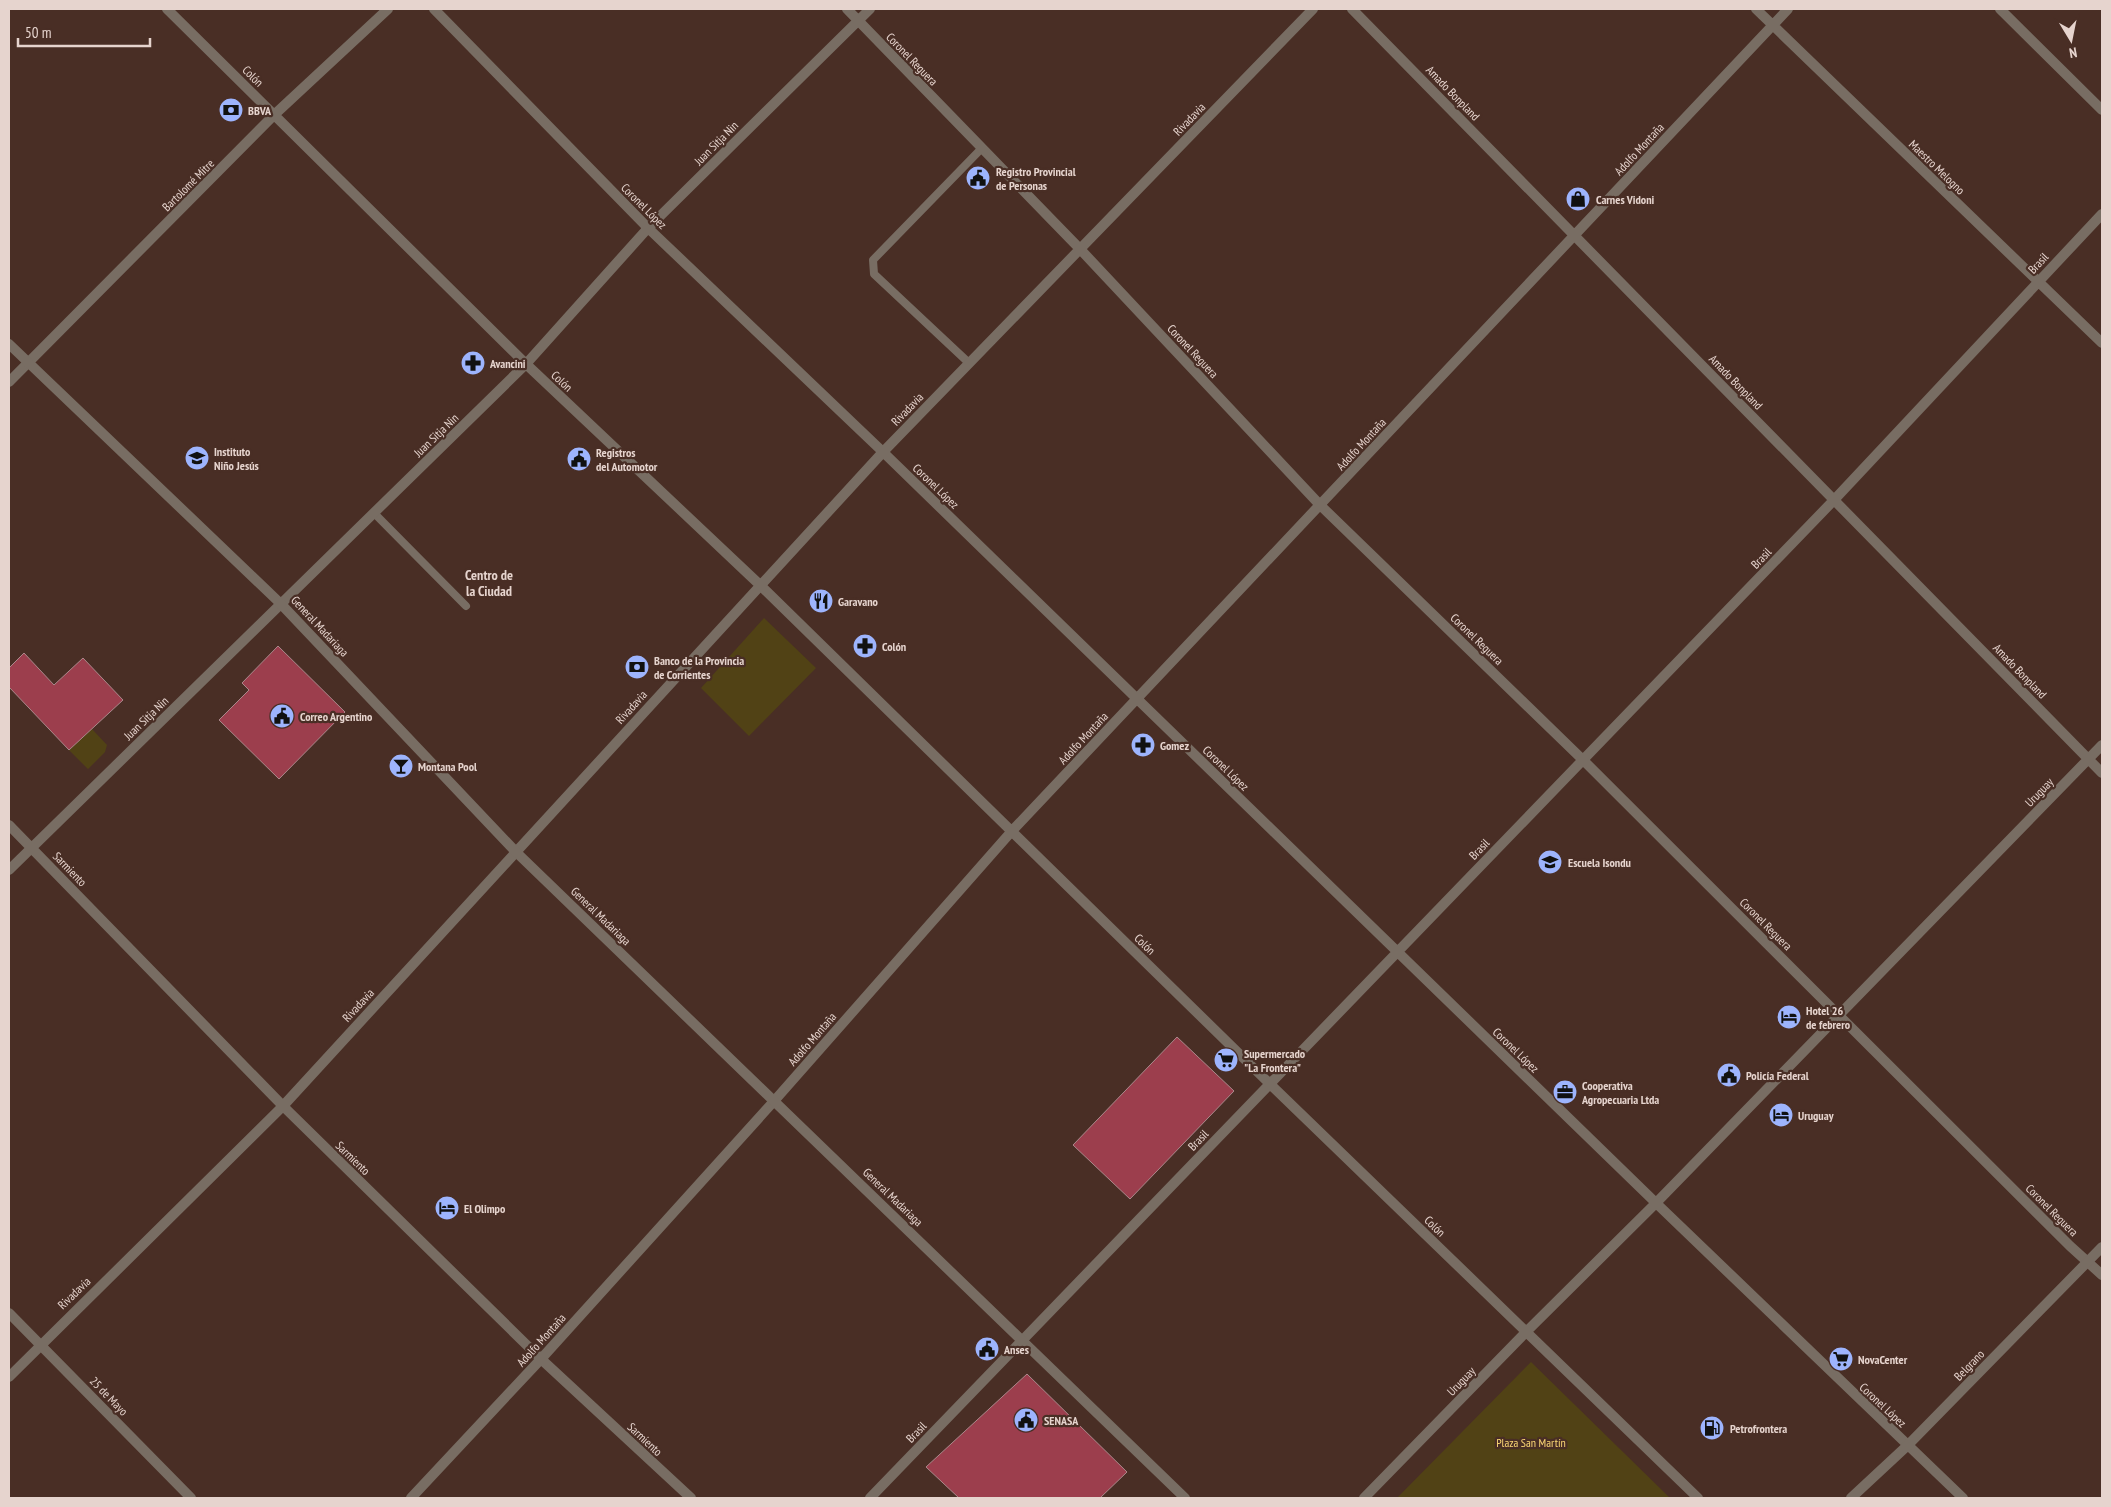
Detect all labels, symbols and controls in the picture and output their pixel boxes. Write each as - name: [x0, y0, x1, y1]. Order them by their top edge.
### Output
- scale bar: [18, 15, 150, 47]
- north arrow: [2046, 15, 2096, 65]
- text: 50 m: [25, 23, 51, 42]
- street label: Coronel Reguera: [883, 29, 941, 89]
- text: N: [2068, 43, 2079, 62]
- street label: Colón: [239, 62, 267, 90]
- street label: Amado Bonpland: [1423, 62, 1483, 124]
- bank icon: BBVA: [218, 97, 244, 123]
- street label: Rivadavia: [1170, 99, 1208, 139]
- place label: BBVA: [248, 103, 272, 118]
- street label: Juan Sitja Nin: [690, 118, 741, 169]
- street label: Adolfo Montaña: [1611, 120, 1667, 178]
- street label: Maestro Melogno: [1906, 137, 1968, 197]
- street label: Bartolomé Mitre: [159, 156, 217, 214]
- place label: Registro Provincial de Personas: [996, 164, 1076, 193]
- public building icon: Registro Provincial de Personas: [965, 165, 991, 191]
- street label: Coronel López: [618, 180, 670, 232]
- shop icon: Carnes Vidoni: [1565, 186, 1591, 212]
- place label: Carnes Vidoni: [1596, 192, 1655, 207]
- street label: Brasil: [2025, 249, 2052, 277]
- street label: Coronel Reguera: [1164, 321, 1222, 381]
- pharmacy icon: Avancini: [460, 350, 486, 376]
- street label: Amado Bonpland: [1706, 351, 1766, 413]
- place label: Avancini: [489, 356, 526, 371]
- street label: Colón: [548, 367, 576, 395]
- street label: Rivadavia: [888, 389, 926, 429]
- street label: Juan Sitja Nin: [410, 410, 461, 461]
- street label: Adolfo Montaña: [1333, 415, 1389, 473]
- place label: Instituto Niño Jesús: [214, 444, 259, 473]
- school or university icon: Instituto Niño Jesús: [184, 445, 210, 471]
- place label: Registros del Automotor: [596, 445, 658, 474]
- public building icon: Registros del Automotor: [566, 446, 592, 472]
- street label: Coronel López: [910, 460, 962, 512]
- street label: Brasil: [1748, 544, 1775, 572]
- district label: Centro de la Ciudad: [465, 566, 513, 600]
- restaurant icon: Garavano: [808, 588, 834, 614]
- street label: General Madariaga: [288, 592, 352, 660]
- place label: Garavano: [838, 594, 879, 609]
- street label: Coronel Reguera: [1447, 610, 1507, 668]
- pharmacy icon: Colón: [852, 633, 878, 659]
- place label: Colón: [882, 639, 906, 654]
- street label: Amado Bonpland: [1990, 640, 2050, 702]
- place label: Banco de la Provincia de Corrientes: [654, 653, 744, 682]
- bank icon: Banco de la Provincia de Corrientes: [624, 654, 650, 680]
- street label: Rivadavia: [612, 687, 650, 727]
- street label: Juan Sitja Nin: [120, 693, 171, 744]
- public building icon: Correo Argentino: [269, 703, 295, 729]
- place label: Correo Argentino: [300, 709, 373, 724]
- street label: Adolfo Montaña: [1055, 709, 1111, 767]
- pharmacy icon: Gomez: [1130, 732, 1156, 758]
- place label: Gomez: [1160, 738, 1189, 753]
- street label: Coronel López: [1200, 742, 1252, 794]
- bar icon: Montana Pool: [388, 753, 414, 779]
- place label: Montana Pool: [418, 759, 477, 774]
- street label: Uruguay: [2022, 774, 2057, 810]
- street label: Brasil: [1466, 835, 1493, 863]
- street label: Sarmiento: [50, 849, 90, 889]
- school or university icon: Escuela Isondu: [1537, 849, 1563, 875]
- place label: Escuela Isondu: [1568, 855, 1631, 870]
- street label: General Madariaga: [568, 884, 634, 948]
- street label: Coronel Reguera: [1737, 895, 1795, 953]
- street label: Colón: [1131, 930, 1159, 958]
- street label: Rivadavia: [339, 985, 377, 1025]
- place label: Hotel 26 de febrero: [1806, 1003, 1851, 1032]
- hotel icon: Hotel 26 de febrero: [1776, 1004, 1802, 1030]
- street label: Adolfo Montaña: [785, 1009, 839, 1069]
- street label: Coronel López: [1490, 1024, 1542, 1076]
- place label: Supermercado "La Frontera": [1244, 1046, 1306, 1075]
- supermarket icon: Supermercado "La Frontera": [1213, 1047, 1239, 1073]
- public building icon: Policía Federal: [1716, 1062, 1742, 1088]
- place label: Policía Federal: [1746, 1068, 1809, 1083]
- place label: Cooperativa Agropecuaria Ltda: [1581, 1078, 1659, 1107]
- office icon: Cooperativa Agropecuaria Ltda: [1552, 1079, 1578, 1105]
- hotel icon: Uruguay: [1768, 1102, 1794, 1128]
- place label: Uruguay: [1798, 1108, 1834, 1123]
- street label: Brasil: [1185, 1126, 1212, 1154]
- street label: Sarmiento: [333, 1138, 373, 1178]
- street label: General Madariaga: [860, 1165, 926, 1229]
- street label: Coronel Reguera: [2023, 1181, 2081, 1239]
- hotel icon: El Olimpo: [434, 1195, 460, 1221]
- place label: El Olimpo: [464, 1201, 506, 1216]
- street label: Colón: [1421, 1212, 1449, 1240]
- street label: Rivadavia: [54, 1274, 94, 1312]
- street label: Adolfo Montaña: [513, 1310, 569, 1369]
- public building icon: Anses: [974, 1336, 1000, 1362]
- place label: Anses: [1003, 1342, 1029, 1357]
- supermarket icon: NovaCenter: [1828, 1346, 1854, 1372]
- street label: Belgrano: [1951, 1346, 1987, 1384]
- place label: NovaCenter: [1858, 1352, 1908, 1367]
- street label: Uruguay: [1444, 1363, 1479, 1399]
- street label: 25 de Mayo: [87, 1373, 131, 1419]
- street label: Coronel López: [1857, 1380, 1909, 1430]
- public building icon: SENASA: [1013, 1407, 1039, 1433]
- place label: SENASA: [1044, 1413, 1079, 1428]
- fuel station icon: Petrofrontera: [1699, 1415, 1725, 1441]
- street label: Brasil: [903, 1418, 930, 1446]
- street label: Sarmiento: [624, 1419, 666, 1459]
- place label: Petrofrontera: [1730, 1421, 1787, 1436]
- park label: Plaza San Martín: [1496, 1435, 1566, 1450]

